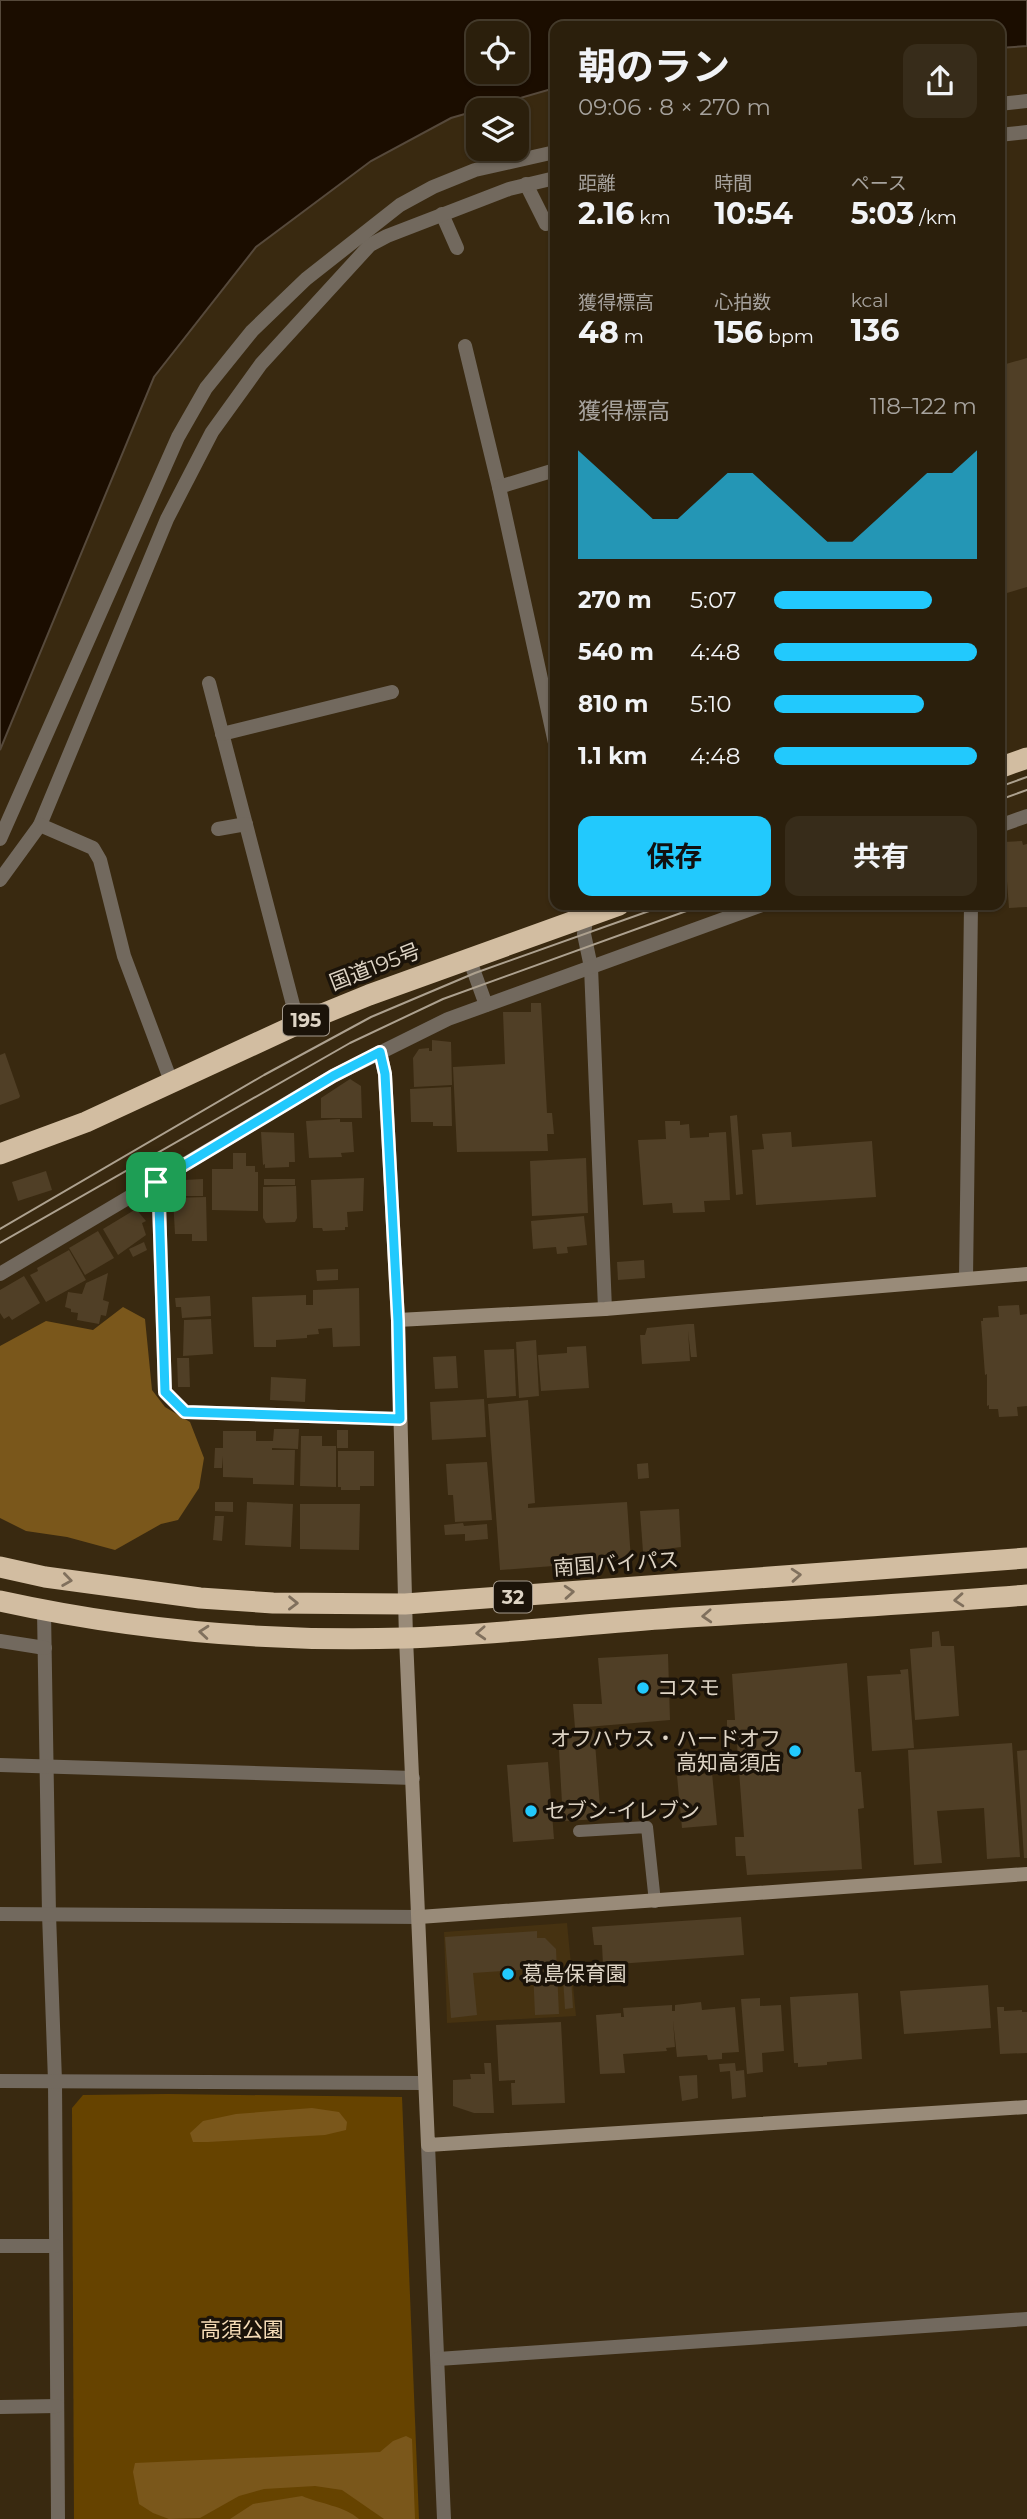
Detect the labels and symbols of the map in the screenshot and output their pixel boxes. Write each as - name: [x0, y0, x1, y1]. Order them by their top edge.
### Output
- street label: 国道195号: [326, 938, 424, 995]
- road number: 195: [283, 1004, 329, 1036]
- pin: [126, 1152, 186, 1212]
- street label: 南国バイパス: [552, 1547, 679, 1580]
- one-way arrow: [791, 1568, 802, 1583]
- one-way arrow: [61, 1572, 73, 1587]
- road number: 32: [494, 1582, 532, 1612]
- one-way arrow: [564, 1585, 575, 1600]
- one-way arrow: [953, 1592, 964, 1607]
- one-way arrow: [288, 1595, 299, 1611]
- one-way arrow: [702, 1609, 713, 1624]
- one-way arrow: [199, 1625, 210, 1640]
- one-way arrow: [475, 1625, 486, 1640]
- place label: コスモ: [657, 1675, 720, 1700]
- marker: コスモ: [635, 1680, 651, 1696]
- place label: オフハウス・ハードオフ 高知高須店: [550, 1726, 781, 1775]
- marker: オフハウス・ハードオフ 高知高須店: [787, 1743, 803, 1759]
- place label: セブン-イレブン: [545, 1798, 700, 1823]
- marker: セブン-イレブン: [523, 1803, 539, 1819]
- place label: 葛島保育園: [522, 1961, 627, 1986]
- marker: 葛島保育園: [500, 1966, 516, 1982]
- park label: 高須公園: [200, 2317, 284, 2342]

